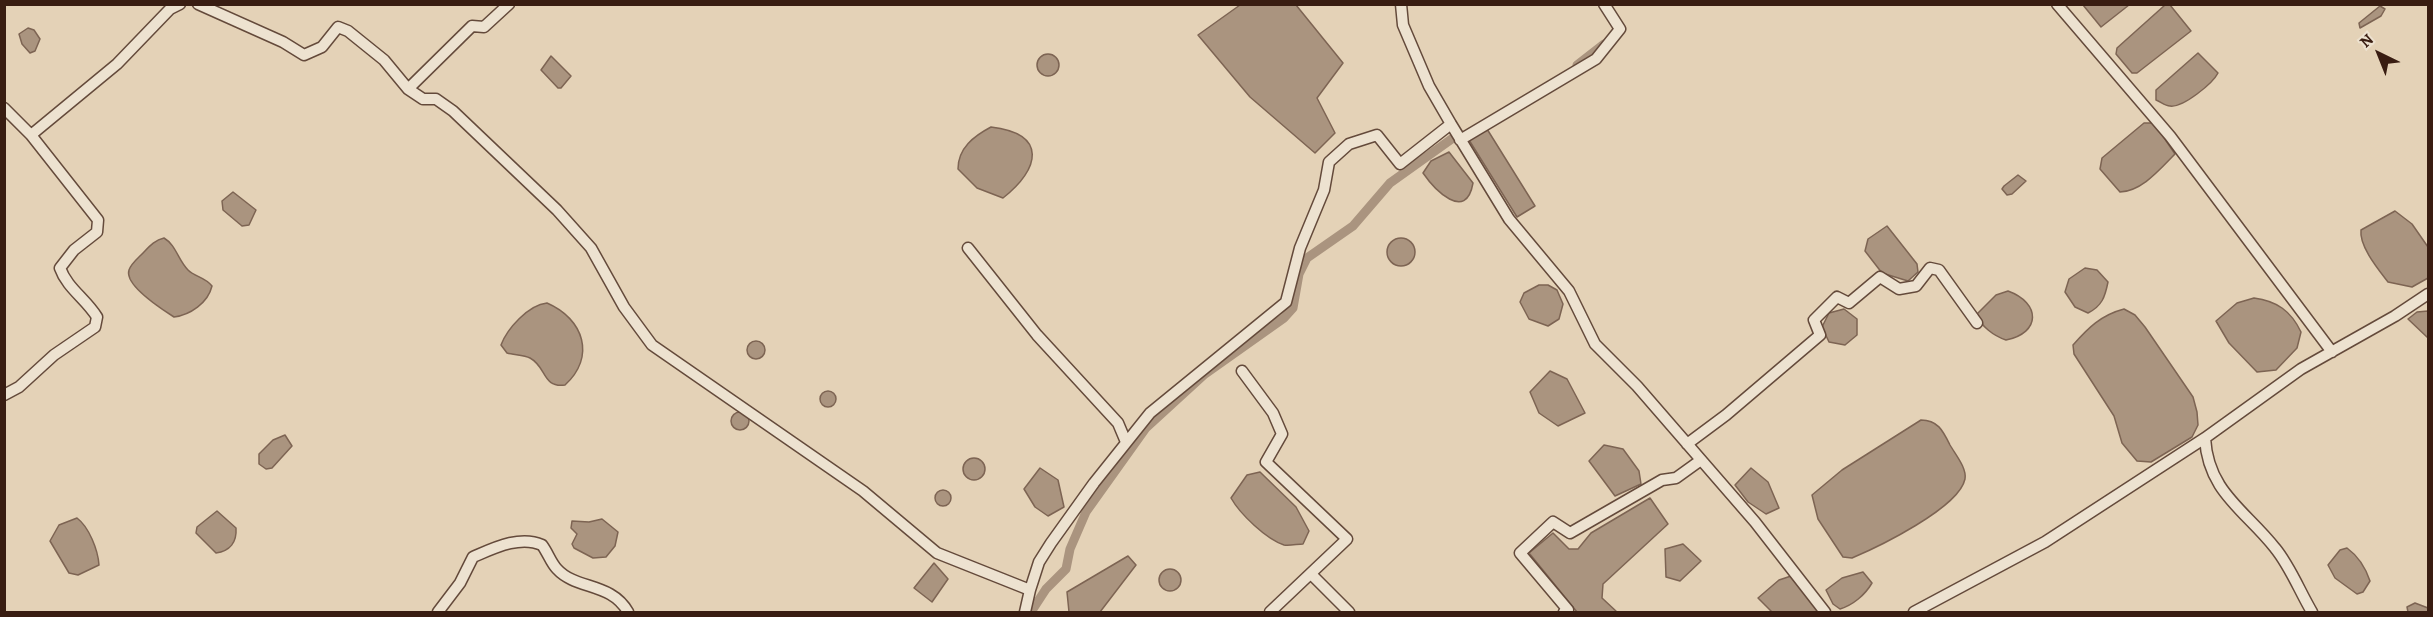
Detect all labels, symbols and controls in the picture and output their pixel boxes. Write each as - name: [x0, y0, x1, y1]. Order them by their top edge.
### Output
- north arrow: [2349, 24, 2409, 84]
- text: N: [2355, 29, 2378, 53]

